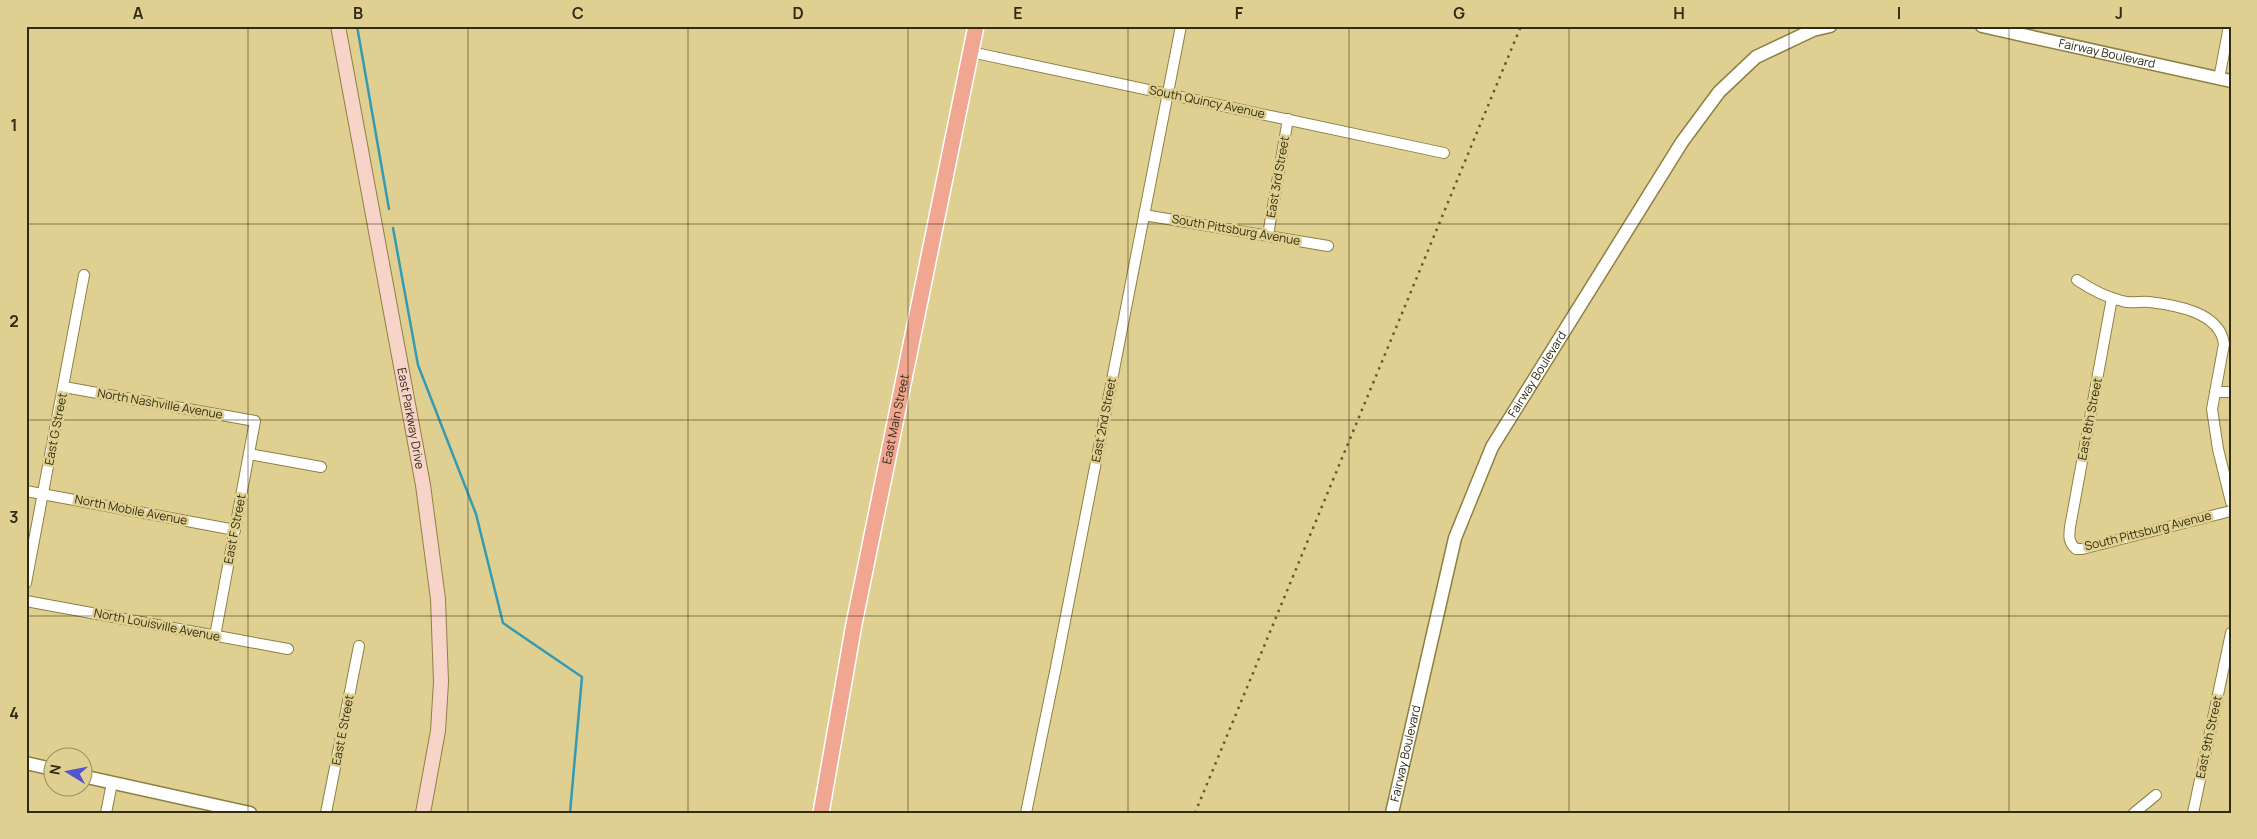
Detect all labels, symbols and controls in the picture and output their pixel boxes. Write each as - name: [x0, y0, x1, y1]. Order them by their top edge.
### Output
- text: A: [133, 2, 144, 24]
- text: B: [353, 2, 363, 24]
- text: C: [572, 2, 584, 24]
- text: D: [792, 2, 804, 24]
- text: E: [1013, 2, 1023, 24]
- text: F: [1235, 2, 1244, 24]
- text: G: [1453, 2, 1465, 24]
- text: H: [1673, 2, 1685, 24]
- text: I: [1897, 2, 1901, 24]
- text: J: [2115, 2, 2123, 24]
- street label: Fairway Boulevard: [2057, 34, 2157, 72]
- street label: South Quincy Avenue: [1148, 81, 1267, 122]
- text: 1: [10, 114, 18, 136]
- street label: East 3rd Street: [1262, 135, 1293, 219]
- street label: South Pittsburg Avenue: [1171, 210, 1302, 249]
- text: 2: [9, 310, 19, 332]
- street label: Fairway Boulevard: [1504, 328, 1570, 420]
- street label: East Parkway Drive: [393, 366, 429, 470]
- street label: East Main Street: [878, 372, 913, 465]
- street label: East 2nd Street: [1087, 376, 1120, 464]
- street label: East 8th Street: [2073, 376, 2106, 462]
- street label: North Nashville Avenue: [96, 384, 224, 423]
- street label: East G Street: [40, 391, 71, 466]
- street label: North Mobile Avenue: [73, 490, 189, 529]
- street label: East F Street: [219, 492, 250, 565]
- text: 3: [9, 506, 19, 528]
- street label: South Pittsburg Avenue: [2083, 507, 2213, 555]
- street label: North Louisville Avenue: [93, 604, 222, 645]
- street label: East E Street: [327, 693, 358, 767]
- street label: East 9th Street: [2191, 694, 2226, 780]
- text: 4: [9, 702, 19, 724]
- street label: Fairway Boulevard: [1386, 704, 1424, 803]
- north arrow: [42, 746, 92, 796]
- text: N: [44, 763, 65, 776]

